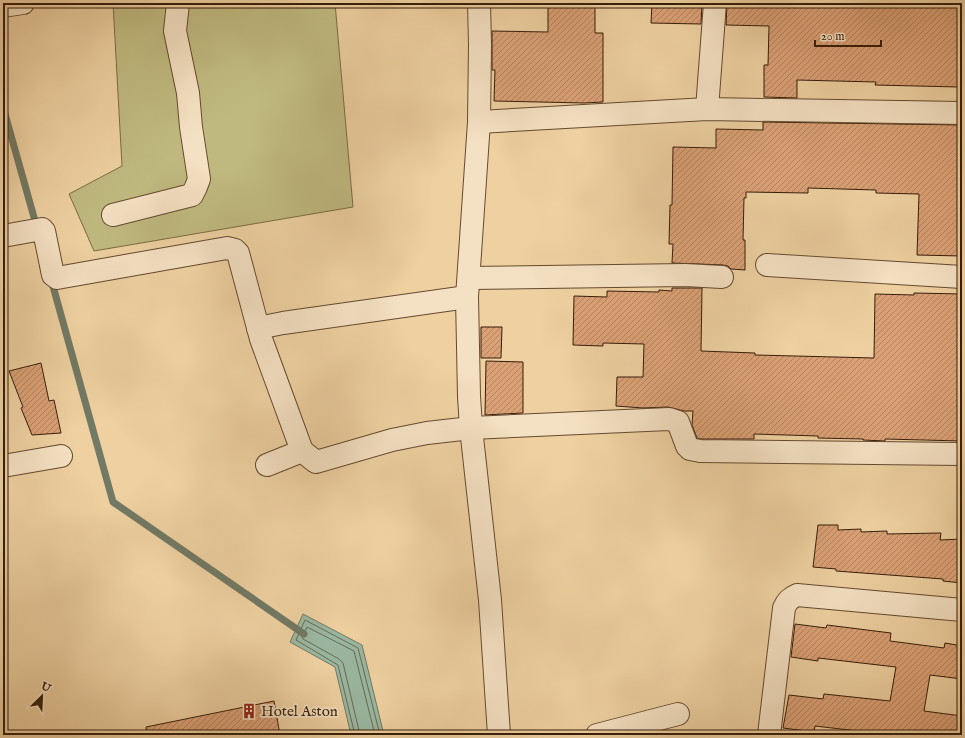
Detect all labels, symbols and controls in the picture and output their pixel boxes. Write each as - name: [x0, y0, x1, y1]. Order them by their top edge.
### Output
- scale bar: [815, 22, 881, 48]
- text: 20 m: [821, 29, 844, 44]
- north arrow: [22, 676, 62, 716]
- text: U: [38, 679, 53, 696]
- building icon: Hotel Aston: [240, 702, 258, 720]
- place label: Hotel Aston: [261, 702, 338, 721]

